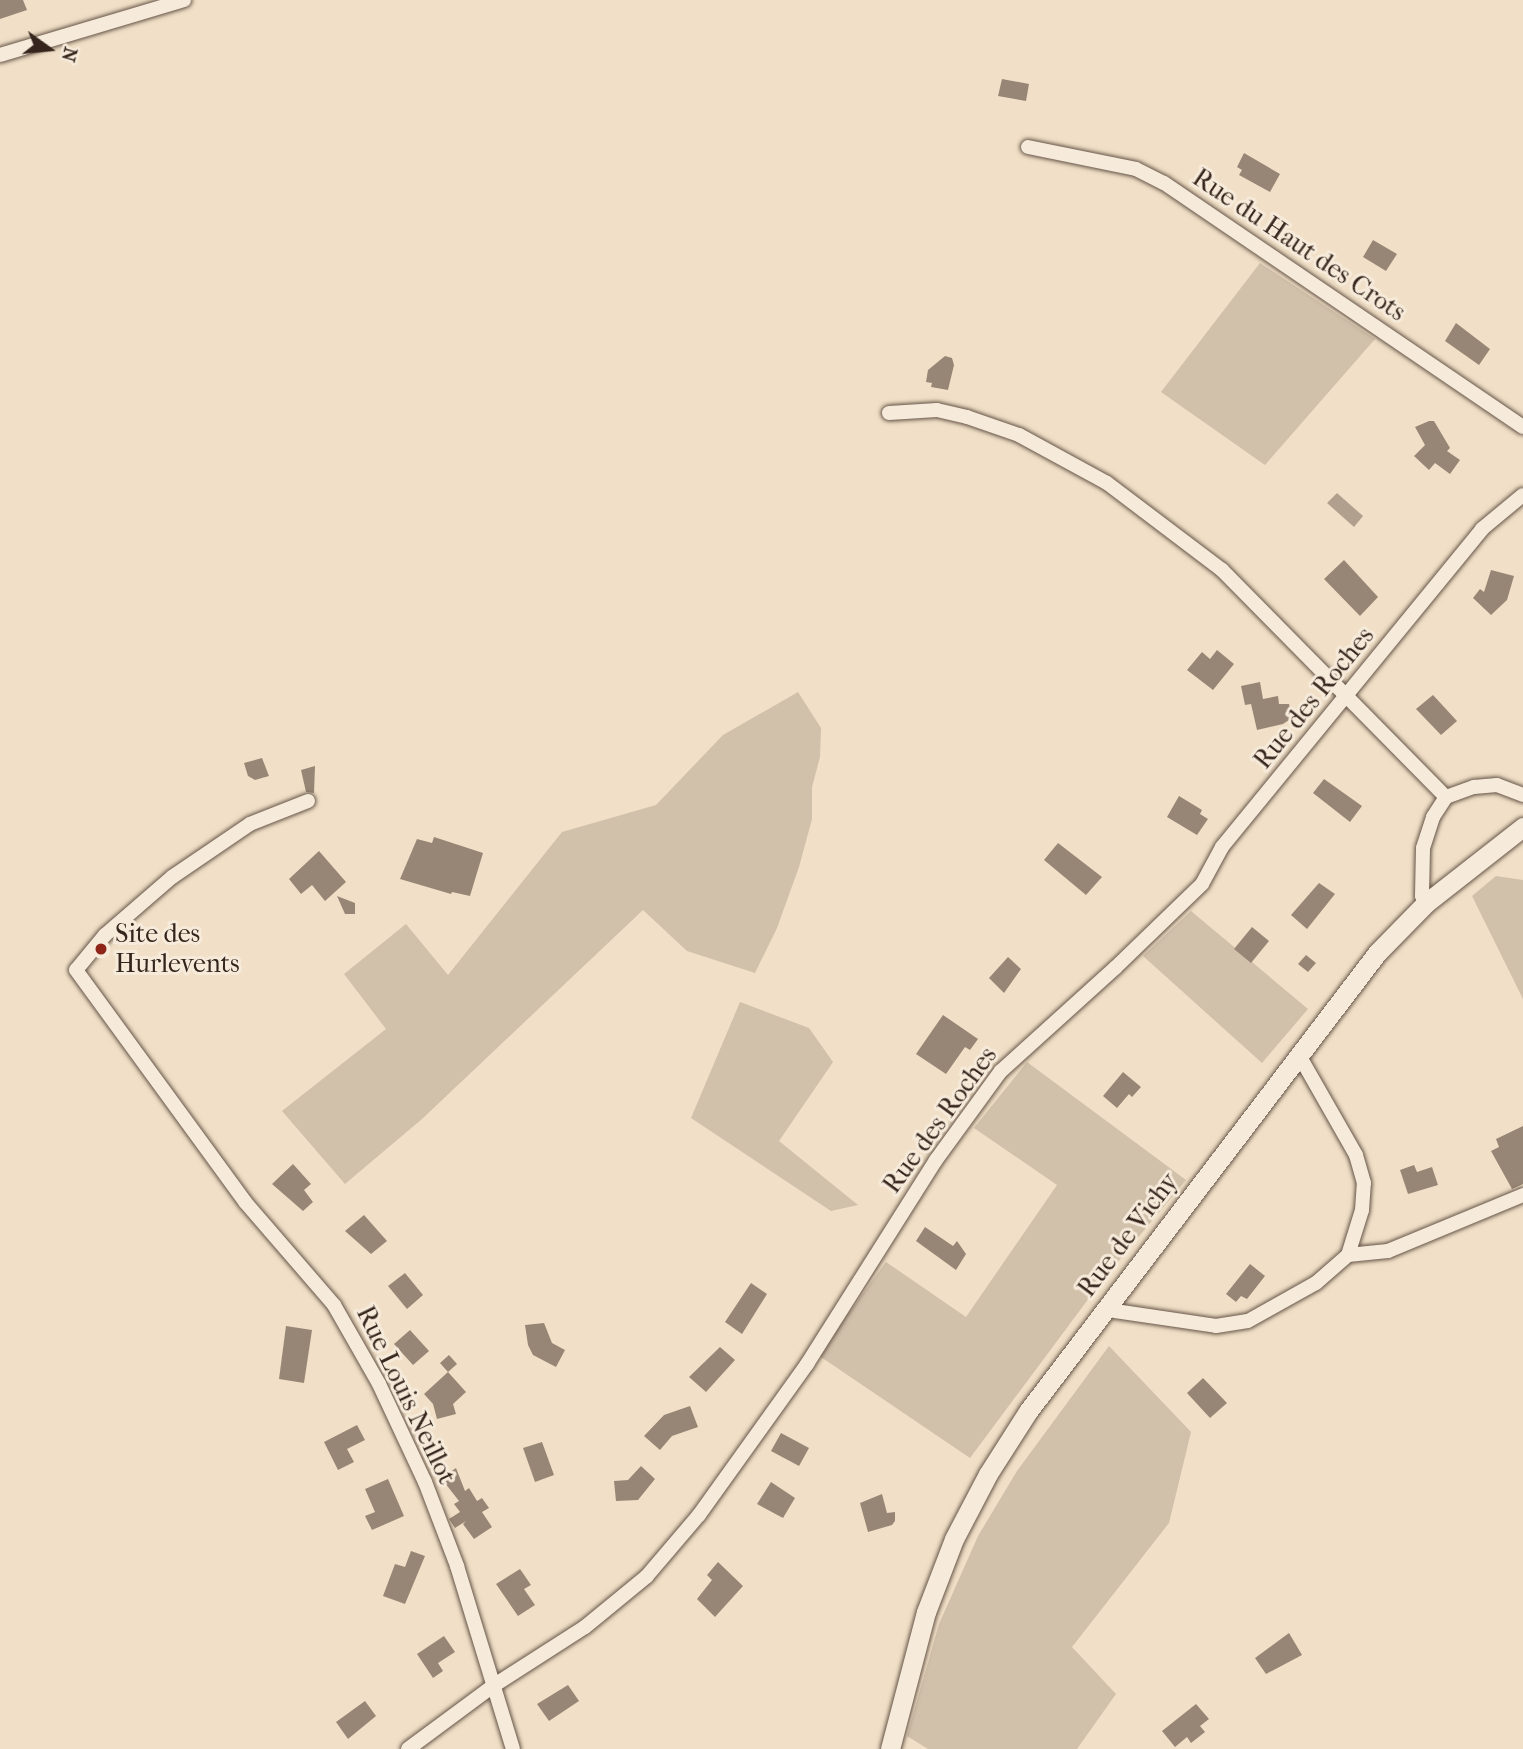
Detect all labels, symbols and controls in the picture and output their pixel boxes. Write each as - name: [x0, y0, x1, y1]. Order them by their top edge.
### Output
- north arrow: [14, 14, 84, 84]
- text: N: [57, 45, 82, 64]
- street label: Rue du Haut des Crots: [1187, 162, 1411, 328]
- street label: Rue des Roches: [1247, 621, 1381, 775]
- place label: Site des Hurlevents: [115, 918, 240, 979]
- marker: Site des Hurlevents: [93, 941, 109, 957]
- street label: Rue des Roches: [876, 1041, 1004, 1199]
- street label: Rue de Vichy: [1071, 1167, 1185, 1303]
- street label: Rue Louis Neillot: [349, 1301, 463, 1489]

